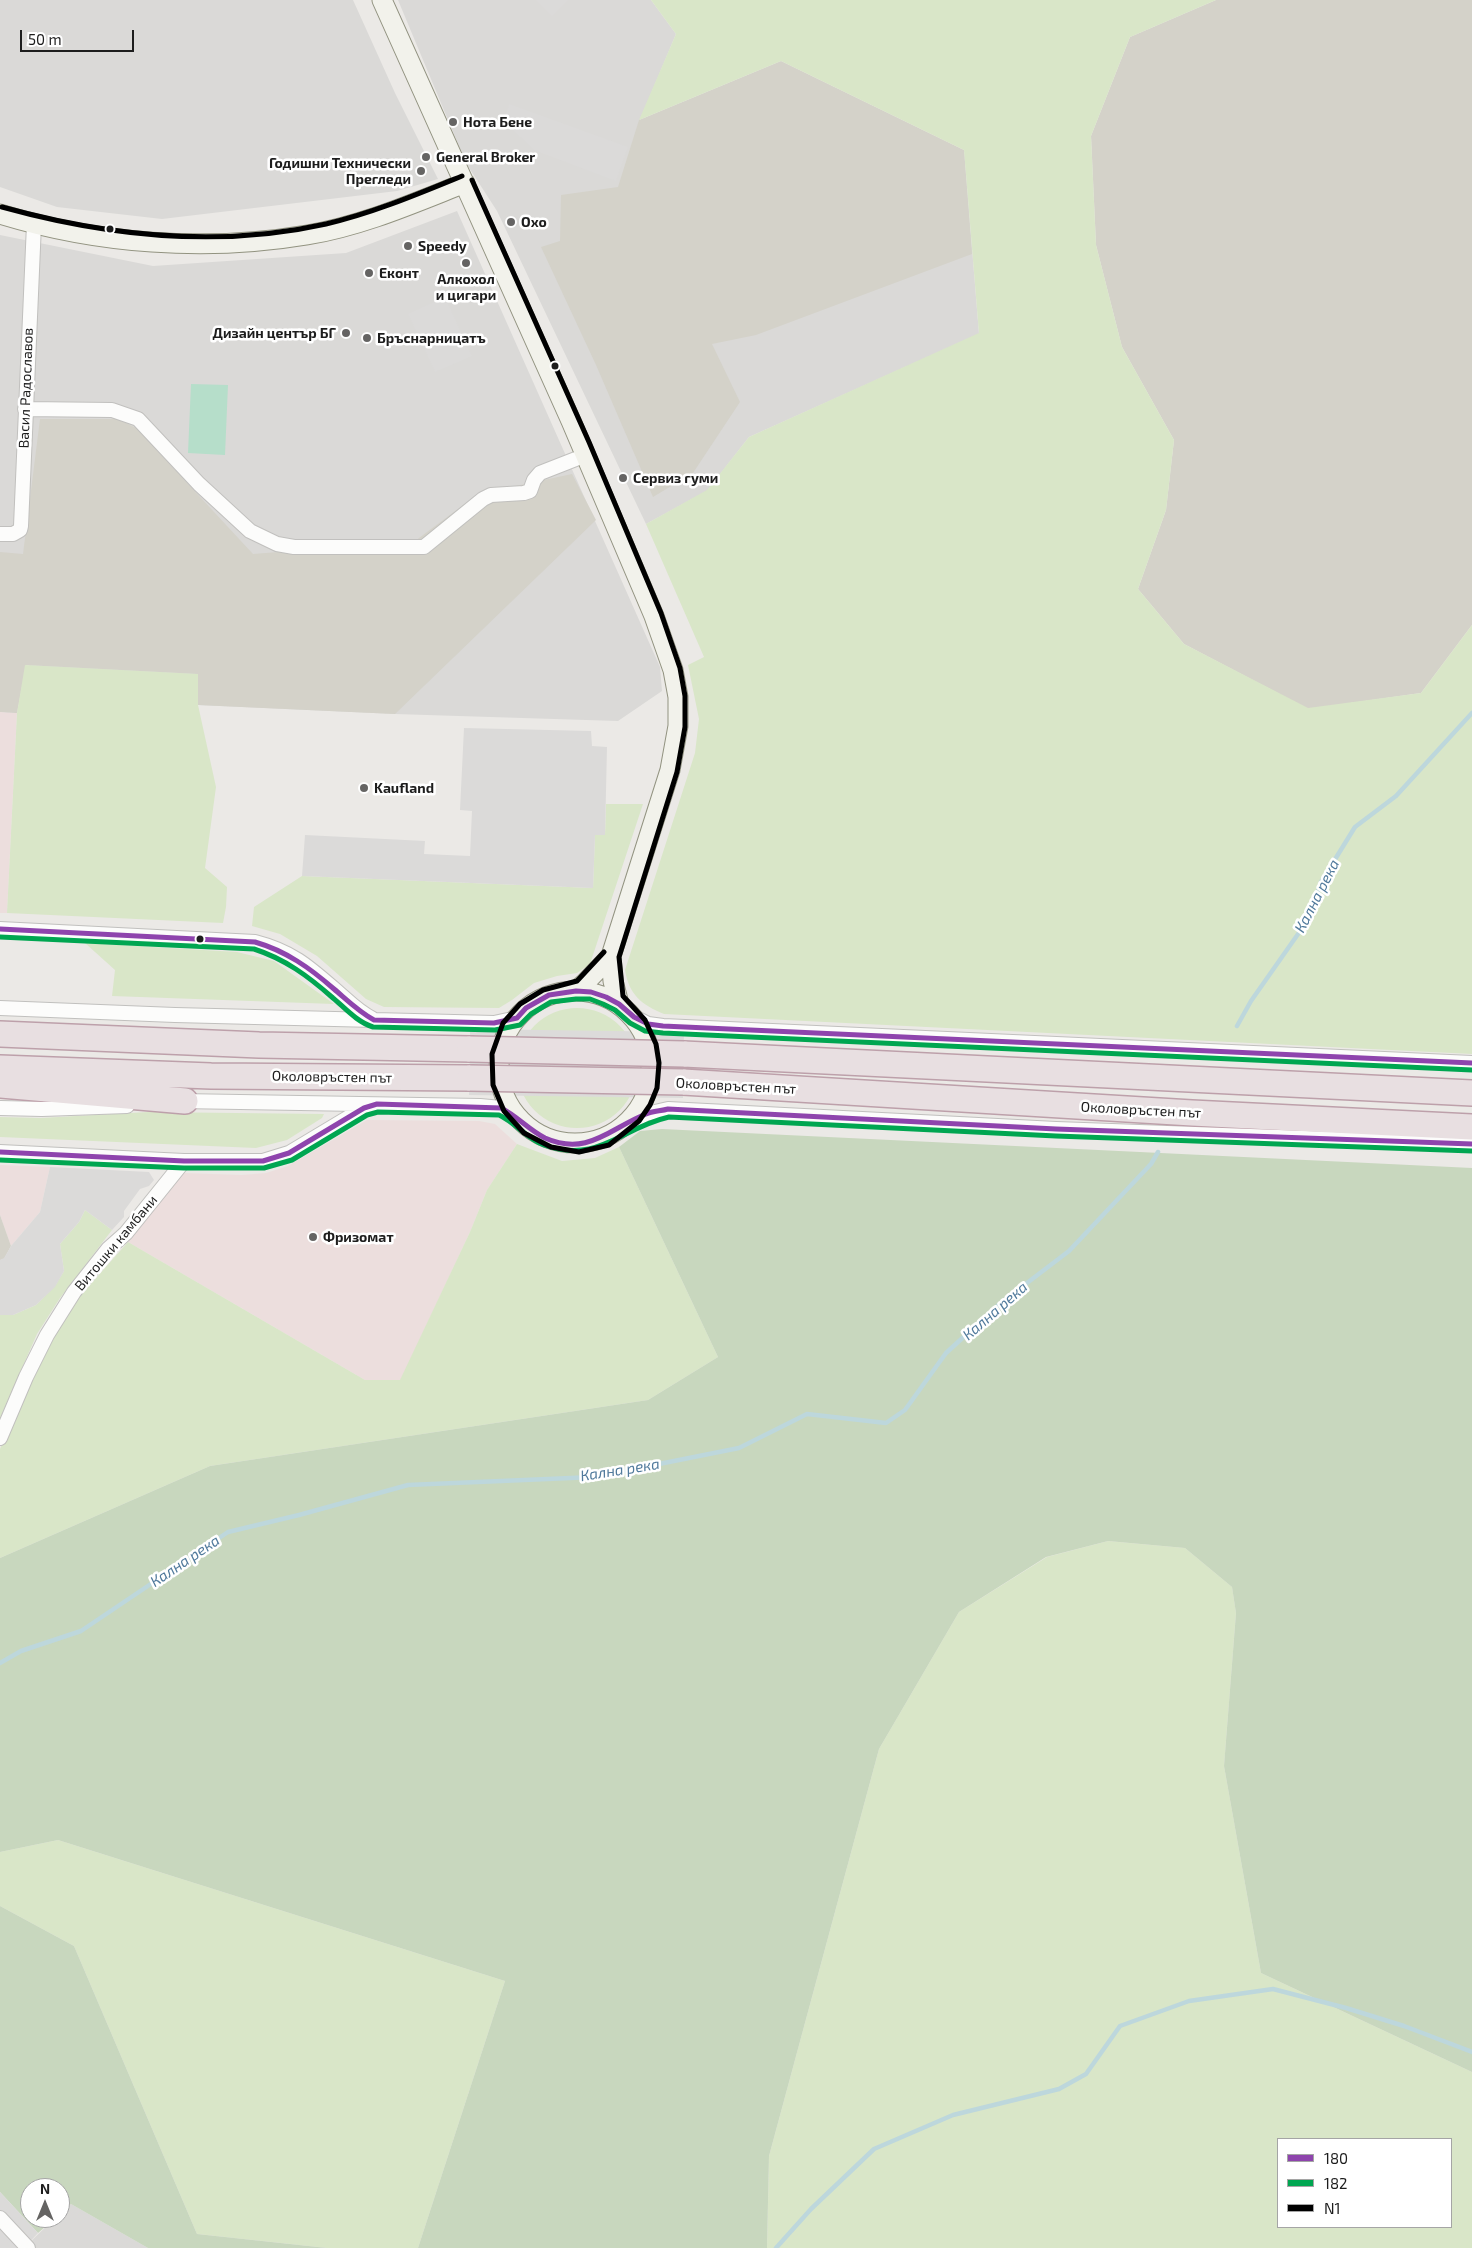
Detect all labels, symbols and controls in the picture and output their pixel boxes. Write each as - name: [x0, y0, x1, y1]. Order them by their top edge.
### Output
- scale bar: [22, 20, 136, 52]
- text: 50 m: [28, 30, 62, 48]
- place label: Нота Бене: [463, 114, 532, 130]
- marker: Нота Бене: [447, 116, 459, 128]
- place label: General Broker: [436, 149, 535, 165]
- marker: General Broker: [420, 151, 432, 163]
- place label: Годишни Технически Прегледи: [269, 155, 411, 188]
- marker: Годишни Технически Прегледи: [415, 165, 427, 177]
- place label: Охо: [521, 214, 547, 230]
- marker: Охо: [505, 216, 517, 228]
- unlabelled marker: [105, 224, 115, 234]
- place label: Speedy: [418, 238, 467, 254]
- marker: Speedy: [402, 240, 414, 252]
- marker: Алкохол и цигари: [460, 257, 472, 269]
- place label: Еконт: [379, 265, 419, 281]
- marker: Еконт: [363, 267, 375, 279]
- place label: Алкохол и цигари: [436, 271, 496, 304]
- place label: Дизайн център БГ: [213, 325, 336, 341]
- street label: Васил Радославов: [16, 327, 36, 449]
- marker: Дизайн център БГ: [340, 327, 352, 339]
- place label: Бръснарницатъ: [377, 330, 486, 346]
- marker: Бръснарницатъ: [361, 332, 373, 344]
- unlabelled marker: [550, 361, 560, 371]
- place label: Сервиз гуми: [633, 470, 718, 486]
- marker: Сервиз гуми: [617, 472, 629, 484]
- place label: Kaufland: [374, 780, 434, 796]
- marker: Kaufland: [358, 782, 370, 794]
- water label: Кална река: [1291, 856, 1343, 936]
- unlabelled marker: [195, 934, 205, 944]
- street label: Околовръстен път: [272, 1068, 392, 1086]
- street label: Околовръстен път: [675, 1074, 797, 1098]
- street label: Околовръстен път: [1080, 1098, 1202, 1122]
- street label: Витошки камбани: [71, 1192, 161, 1294]
- place label: Фризомат: [323, 1229, 394, 1245]
- marker: Фризомат: [307, 1231, 319, 1243]
- water label: Кална река: [959, 1278, 1031, 1344]
- water label: Кална река: [579, 1455, 661, 1485]
- water label: Кална река: [147, 1531, 223, 1591]
- legend: [1277, 2138, 1452, 2228]
- text: 180: [1324, 2149, 1348, 2167]
- text: 182: [1324, 2174, 1348, 2192]
- north arrow: [20, 2178, 70, 2228]
- text: N: [40, 2180, 50, 2197]
- text: N1: [1324, 2199, 1341, 2217]

